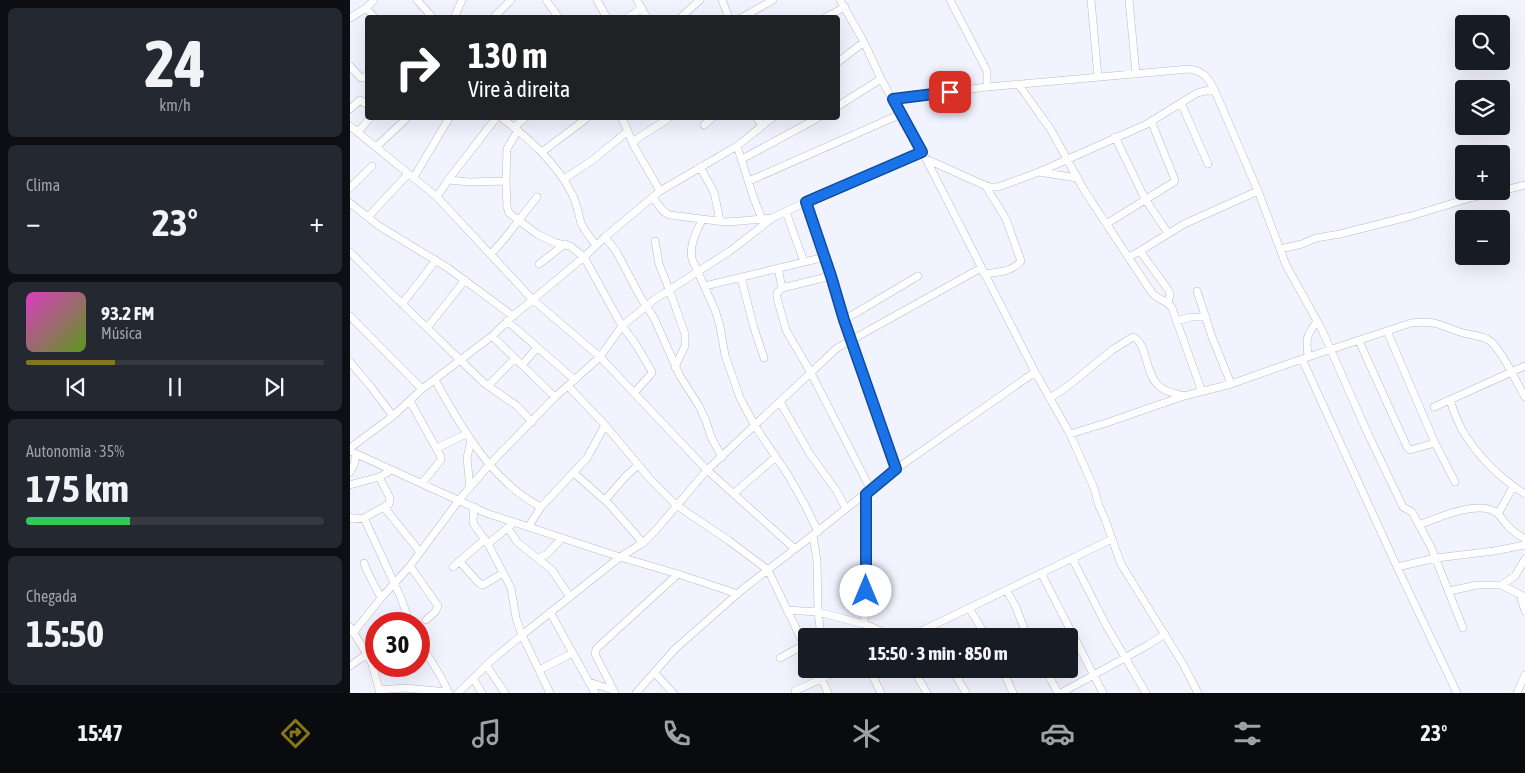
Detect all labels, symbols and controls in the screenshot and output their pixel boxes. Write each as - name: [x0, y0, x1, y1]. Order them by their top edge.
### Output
- map controls: [1455, 15, 1510, 265]
- button: search: [1455, 15, 1510, 70]
- text: 24: [144, 26, 206, 101]
- icon: right: [385, 35, 450, 100]
- text: 130 m: [468, 35, 547, 75]
- pin: [929, 71, 971, 113]
- text: Vire à direita: [468, 76, 570, 102]
- icon: arrive: [936, 78, 964, 106]
- button: layers: [1455, 80, 1510, 135]
- text: km/h: [159, 96, 191, 114]
- button: +: [1455, 145, 1510, 200]
- text: Clima: [26, 176, 60, 194]
- text: 23°: [152, 201, 198, 244]
- text: −: [26, 206, 41, 238]
- text: +: [309, 206, 324, 238]
- button: −: [1455, 210, 1510, 265]
- text: 93.2 FM: [101, 302, 154, 324]
- text: Música: [101, 324, 142, 342]
- icon: previous: [62, 373, 90, 401]
- icon: pause: [161, 373, 189, 401]
- icon: next: [260, 373, 288, 401]
- text: Autonomia · 35%: [26, 442, 124, 460]
- text: 175 km: [26, 467, 129, 510]
- position arrow: [839, 564, 891, 616]
- text: Chegada: [26, 587, 77, 605]
- text: 15:50: [26, 612, 104, 655]
- speed limit sign: 30: [365, 612, 430, 677]
- text: 15:50 · 3 min · 850 m: [868, 642, 1008, 664]
- icon: directions: [278, 716, 313, 751]
- icon: music: [469, 716, 504, 751]
- icon: phone: [659, 716, 694, 751]
- icon: climate: [849, 716, 884, 751]
- icon: car: [1040, 716, 1075, 751]
- icon: filters: [1230, 716, 1265, 751]
- text: 15:47: [78, 720, 123, 746]
- text: 23°: [1420, 720, 1447, 746]

